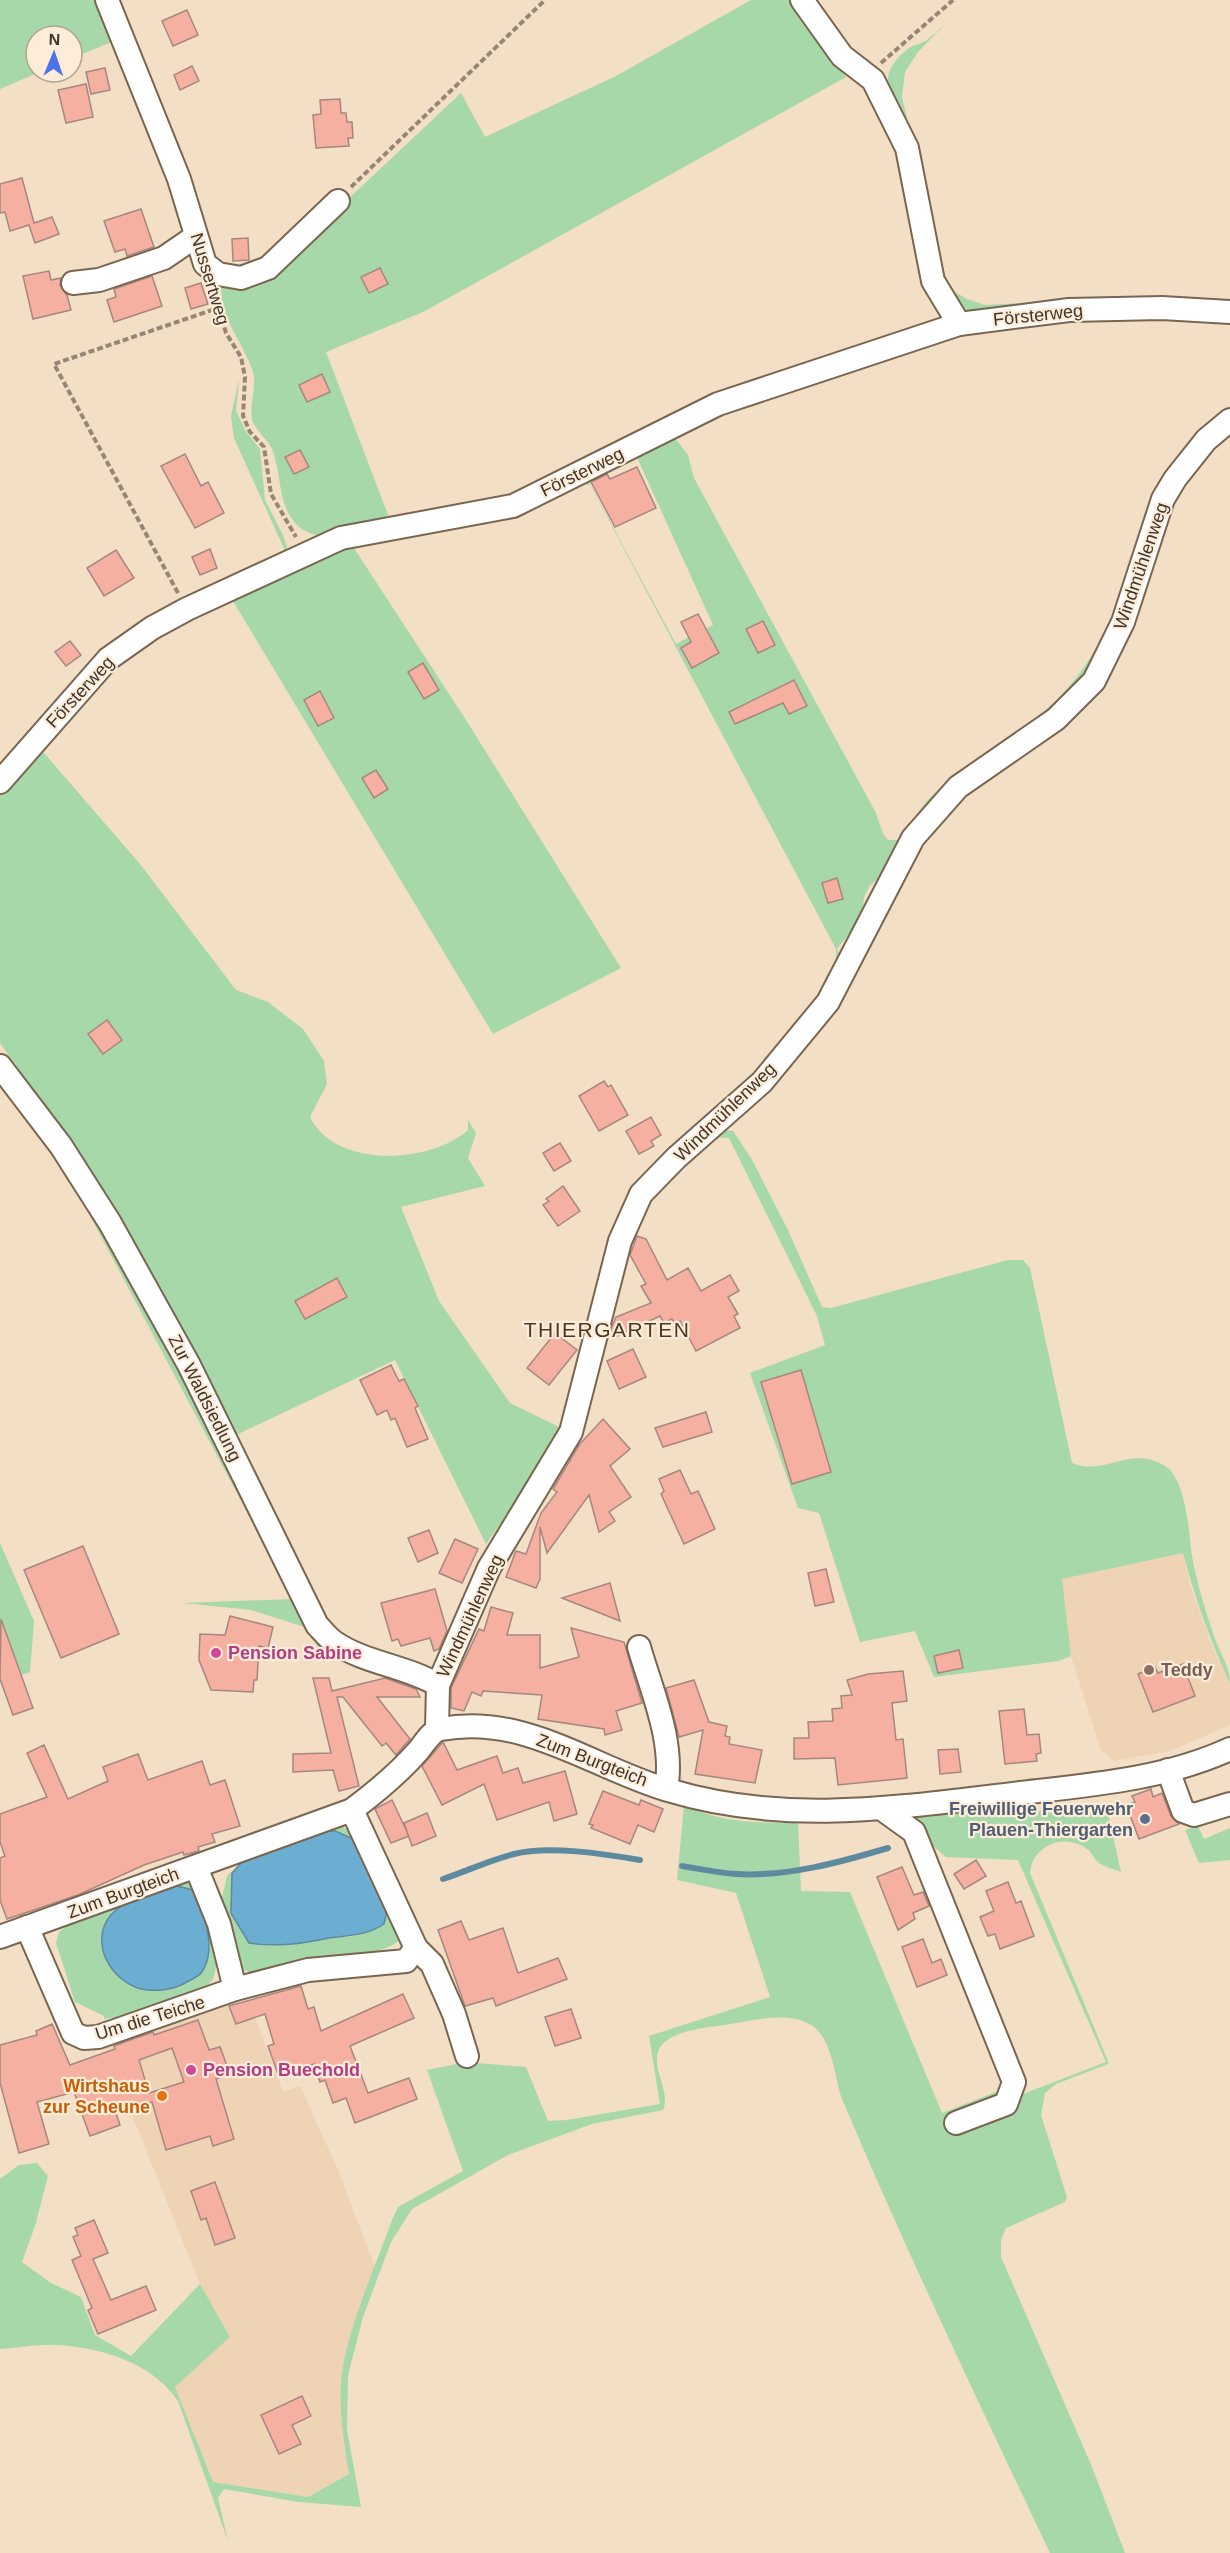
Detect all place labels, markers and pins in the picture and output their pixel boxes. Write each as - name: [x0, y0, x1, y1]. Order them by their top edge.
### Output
- place label: Pension Sabine: [228, 1643, 362, 1663]
- marker: Pension Sabine: [209, 1646, 223, 1660]
- place label: Teddy: [1161, 1660, 1213, 1680]
- marker: Teddy: [1142, 1663, 1156, 1677]
- place label: Freiwillige Feuerwehr Plauen-Thiergarten: [949, 1799, 1133, 1840]
- marker: Freiwillige Feuerwehr Plauen-Thiergarten: [1138, 1812, 1152, 1826]
- place label: Pension Buechold: [203, 2060, 360, 2080]
- marker: Pension Buechold: [184, 2063, 198, 2077]
- place label: Wirtshaus zur Scheune: [43, 2076, 150, 2117]
- marker: Wirtshaus zur Scheune: [155, 2089, 169, 2103]

